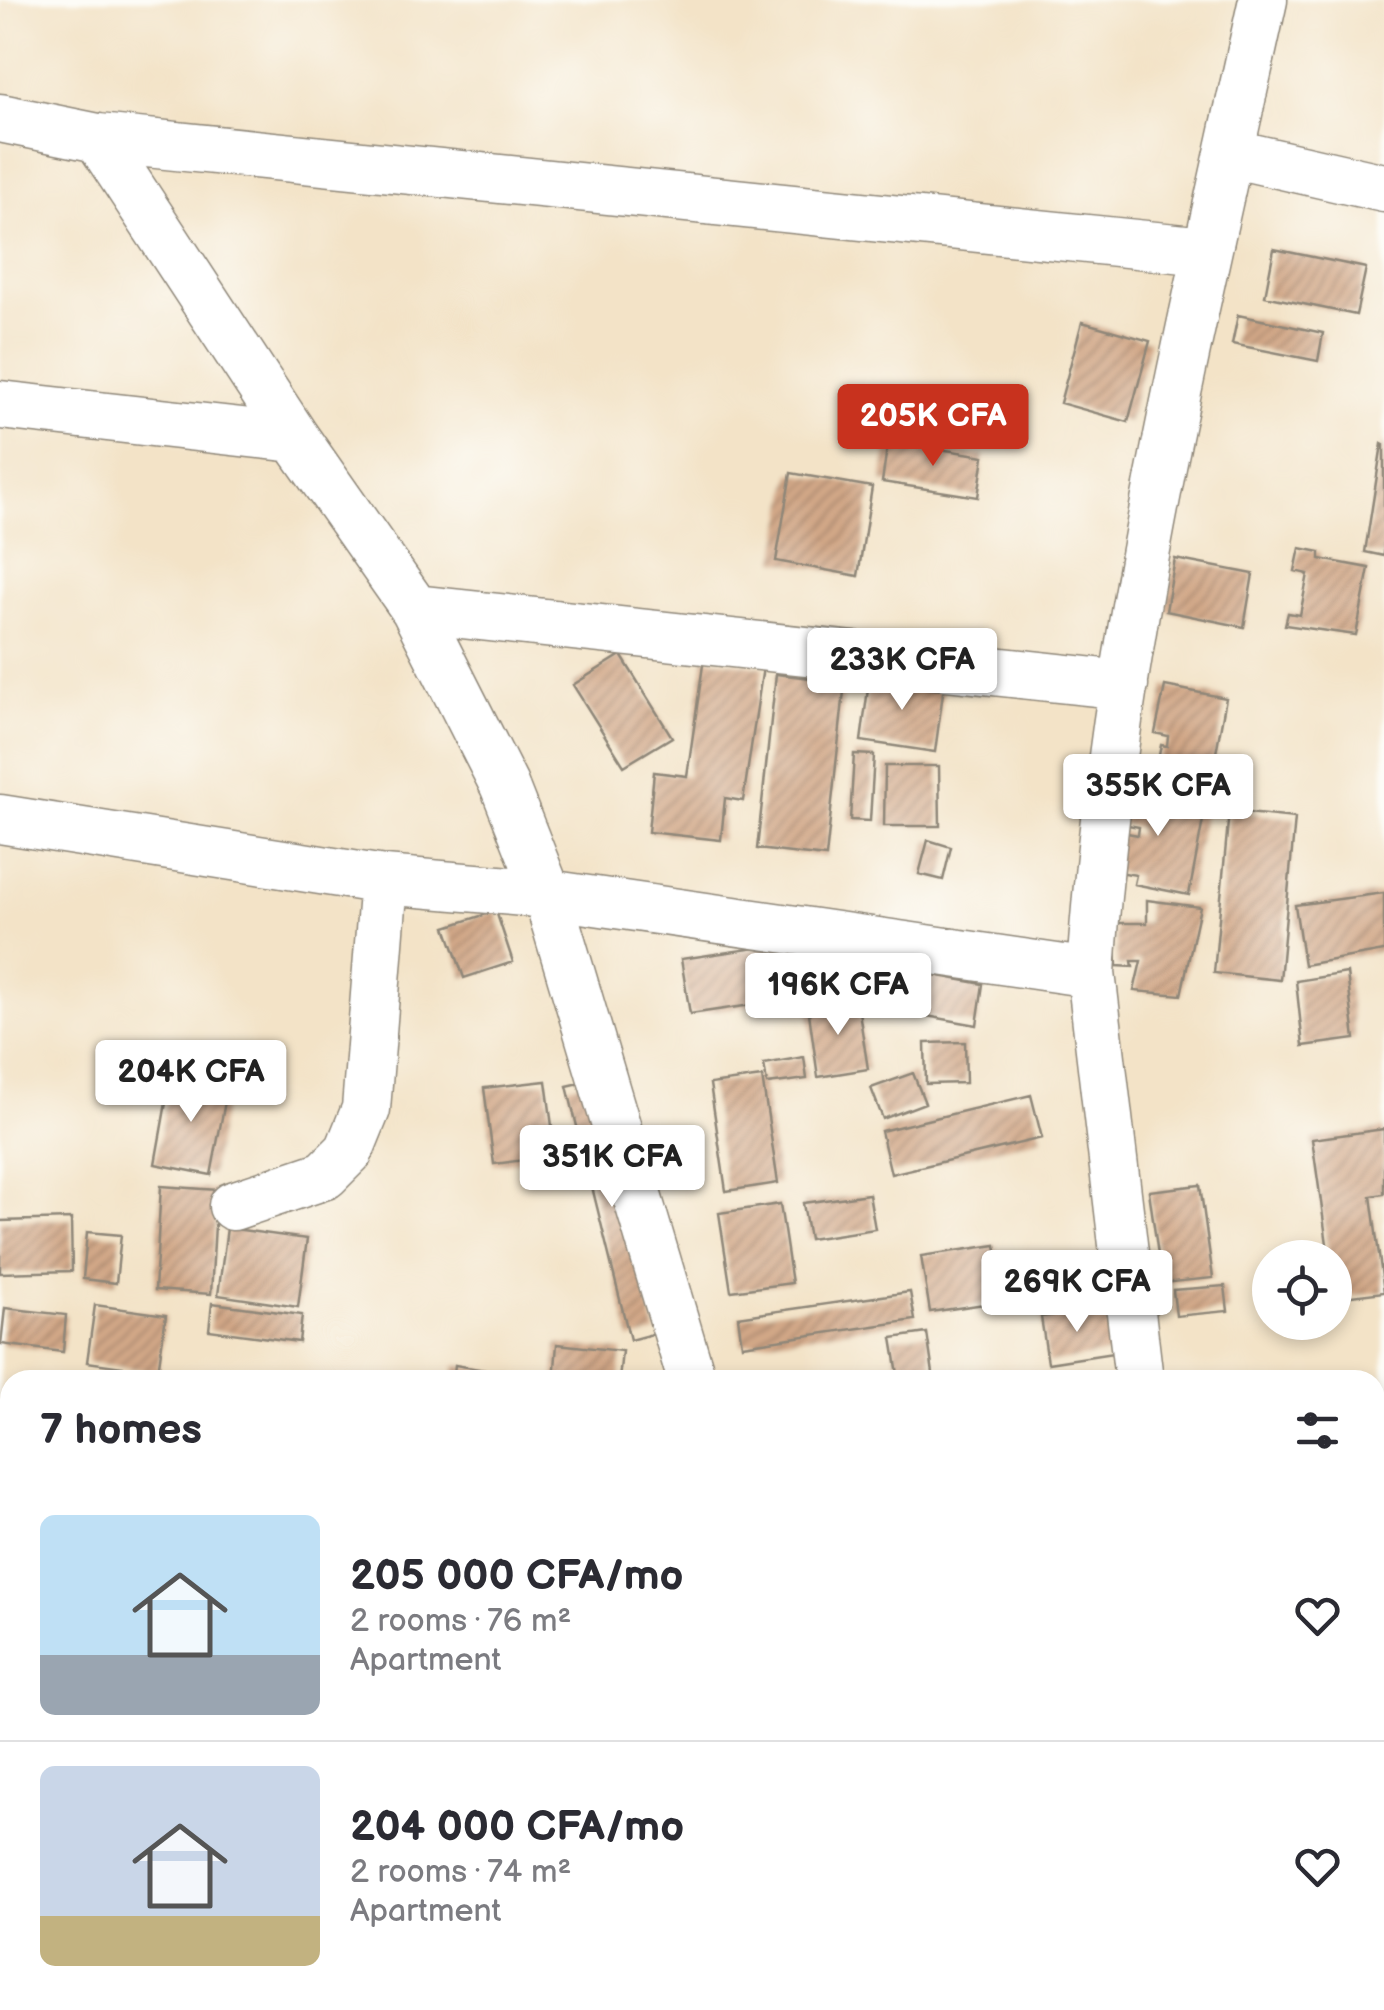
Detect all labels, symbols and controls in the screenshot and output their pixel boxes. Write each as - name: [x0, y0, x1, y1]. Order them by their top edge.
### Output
- pin: 205K CFA: [830, 384, 1036, 469]
- text: 205K CFA: [860, 397, 1006, 436]
- pin: 233K CFA: [799, 628, 1005, 713]
- text: 233K CFA: [829, 641, 975, 680]
- pin: 355K CFA: [1055, 754, 1261, 839]
- text: 355K CFA: [1085, 767, 1231, 806]
- pin: 196K CFA: [735, 953, 941, 1038]
- text: 196K CFA: [767, 966, 909, 1005]
- pin: 204K CFA: [88, 1040, 294, 1125]
- text: 204K CFA: [117, 1053, 265, 1092]
- pin: 351K CFA: [509, 1125, 715, 1210]
- text: 351K CFA: [542, 1138, 682, 1177]
- map controls: [1252, 1240, 1352, 1340]
- button: locate: [1252, 1240, 1352, 1340]
- pin: 269K CFA: [974, 1250, 1180, 1335]
- text: 269K CFA: [1003, 1263, 1151, 1302]
- icon: filters: [1290, 1403, 1345, 1458]
- text: 7 homes: [40, 1405, 202, 1456]
- text: 205 000 CFA/mo: [350, 1551, 684, 1602]
- icon: home: [120, 1555, 240, 1675]
- icon: heart: [1290, 1588, 1345, 1643]
- text: 2 rooms · 76 m²: [350, 1602, 571, 1641]
- text: Apartment: [350, 1641, 501, 1680]
- text: 204 000 CFA/mo: [350, 1802, 684, 1853]
- icon: home: [120, 1806, 240, 1926]
- icon: heart: [1290, 1839, 1345, 1894]
- text: 2 rooms · 74 m²: [350, 1853, 571, 1892]
- text: Apartment: [350, 1892, 501, 1931]

